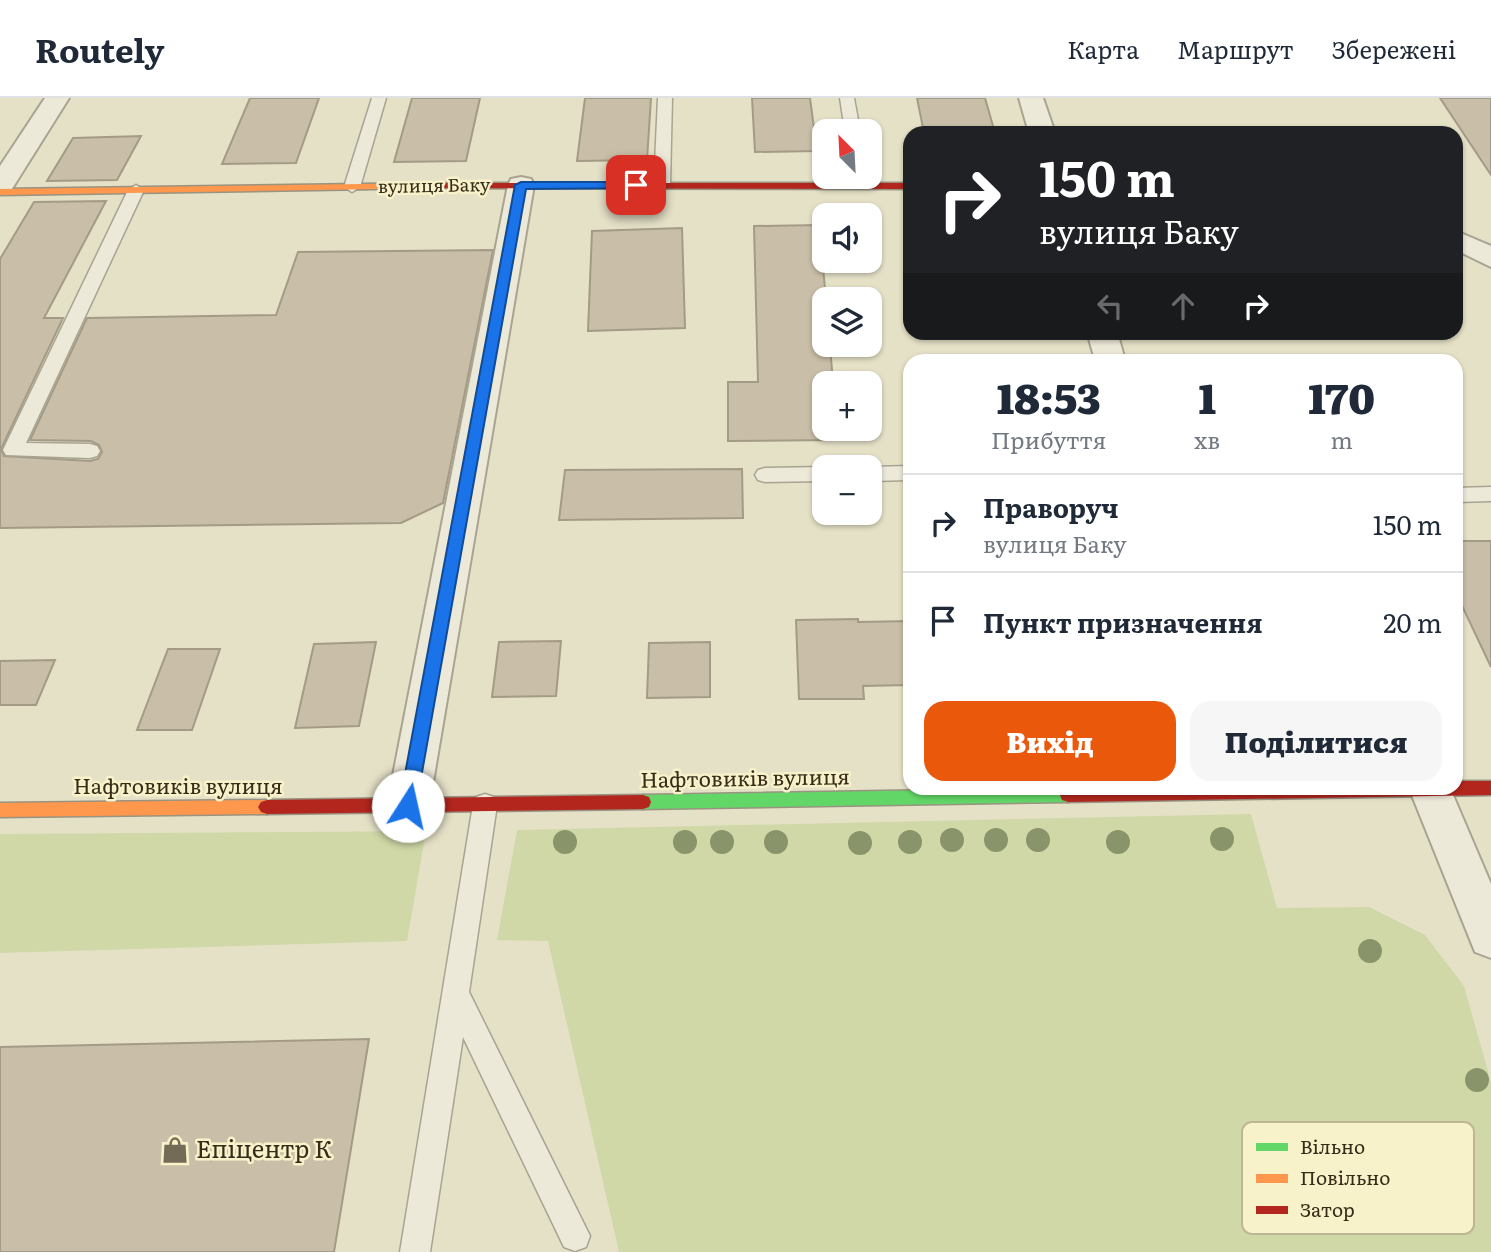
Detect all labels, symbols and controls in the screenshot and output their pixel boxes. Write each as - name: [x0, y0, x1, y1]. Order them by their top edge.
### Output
- text: Routely: [35, 24, 164, 73]
- text: Карта: [1067, 31, 1139, 66]
- text: Маршрут: [1177, 31, 1294, 66]
- text: Збережені: [1332, 31, 1456, 66]
- north arrow: [812, 119, 882, 189]
- map controls: [812, 119, 882, 525]
- text: 150 m: [1039, 139, 1175, 212]
- icon: right: [924, 154, 1015, 245]
- pin: [606, 155, 666, 215]
- icon: arrive: [617, 166, 655, 204]
- street label: вулиця Баку: [378, 170, 491, 199]
- button: sound: [812, 203, 882, 273]
- text: вулиця Баку: [1039, 206, 1239, 254]
- button: layers: [812, 287, 882, 357]
- icon: left: [1091, 287, 1129, 325]
- icon: ahead: [1164, 287, 1202, 325]
- icon: right: [1237, 287, 1275, 325]
- text: 18:53: [997, 365, 1101, 427]
- text: 1: [1198, 365, 1216, 427]
- text: 170: [1308, 365, 1375, 427]
- button: +: [812, 371, 882, 441]
- text: Прибуття: [991, 422, 1106, 456]
- text: хв: [1194, 422, 1220, 456]
- text: m: [1330, 422, 1353, 456]
- button: −: [812, 455, 882, 525]
- text: Праворуч: [983, 487, 1119, 526]
- icon: right: [924, 504, 962, 542]
- text: 150 m: [1373, 504, 1442, 543]
- text: вулиця Баку: [983, 526, 1127, 560]
- icon: arrive: [924, 602, 962, 640]
- text: Пункт призначення: [983, 602, 1263, 641]
- text: 20 m: [1383, 602, 1442, 641]
- button: Вихід: [924, 701, 1176, 781]
- button: Поділитися: [1190, 701, 1442, 781]
- street label: Нафтовиків вулиця: [640, 759, 850, 794]
- street label: Нафтовиків вулиця: [73, 769, 283, 800]
- position arrow: [371, 769, 445, 843]
- legend: [1242, 1122, 1474, 1234]
- place label: Епіцентр К: [196, 1130, 332, 1165]
- text: Вільно: [1300, 1132, 1365, 1160]
- shop icon: Епіцентр К: [160, 1135, 190, 1165]
- text: Повільно: [1300, 1163, 1390, 1191]
- text: Затор: [1300, 1195, 1355, 1223]

